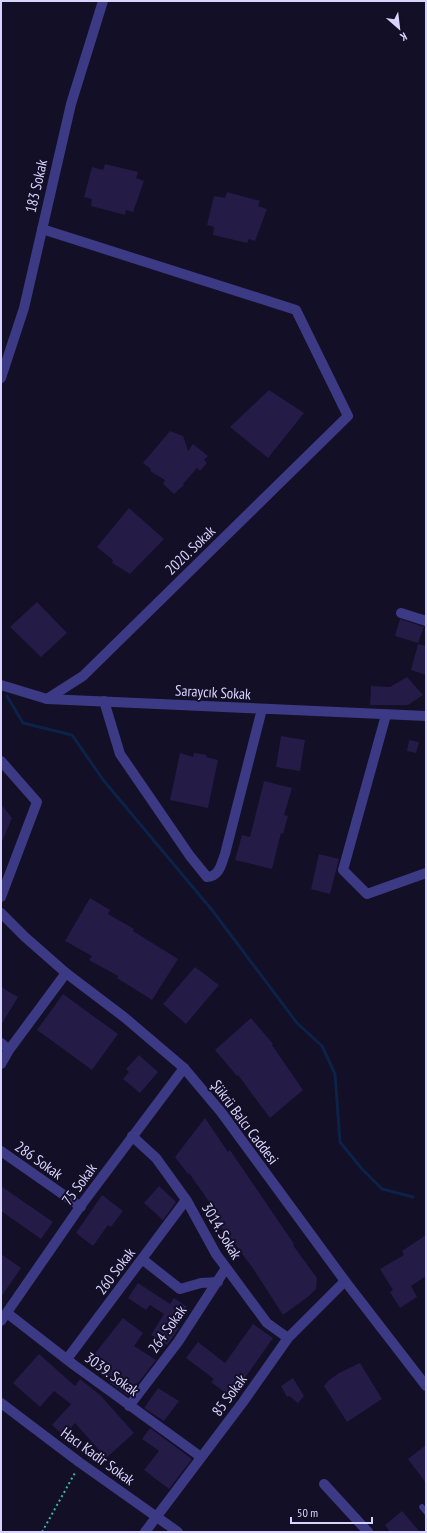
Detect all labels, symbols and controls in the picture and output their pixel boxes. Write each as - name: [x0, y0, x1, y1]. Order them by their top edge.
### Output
- north arrow: [379, 8, 419, 48]
- text: K: [398, 29, 410, 44]
- street label: 183 Sokak: [21, 157, 51, 214]
- street label: 2020. Sokak: [161, 521, 219, 579]
- street label: Saraycık Sokak: [175, 681, 252, 703]
- street label: Şükrü Balcı Caddesi: [207, 1076, 283, 1168]
- street label: 286 Sokak: [11, 1137, 67, 1183]
- street label: 75 Sokak: [57, 1159, 101, 1209]
- street label: 3014. Sokak: [198, 1199, 246, 1263]
- street label: 260 Sokak: [91, 1244, 139, 1298]
- street label: 264 Sokak: [144, 1301, 190, 1357]
- street label: 3039. Sokak: [81, 1348, 143, 1400]
- street label: 85 Sokak: [207, 1370, 251, 1420]
- street label: Hacı Kadir Sokak: [57, 1423, 139, 1489]
- scale bar: [291, 1499, 372, 1525]
- text: 50 m: [297, 1505, 318, 1520]

